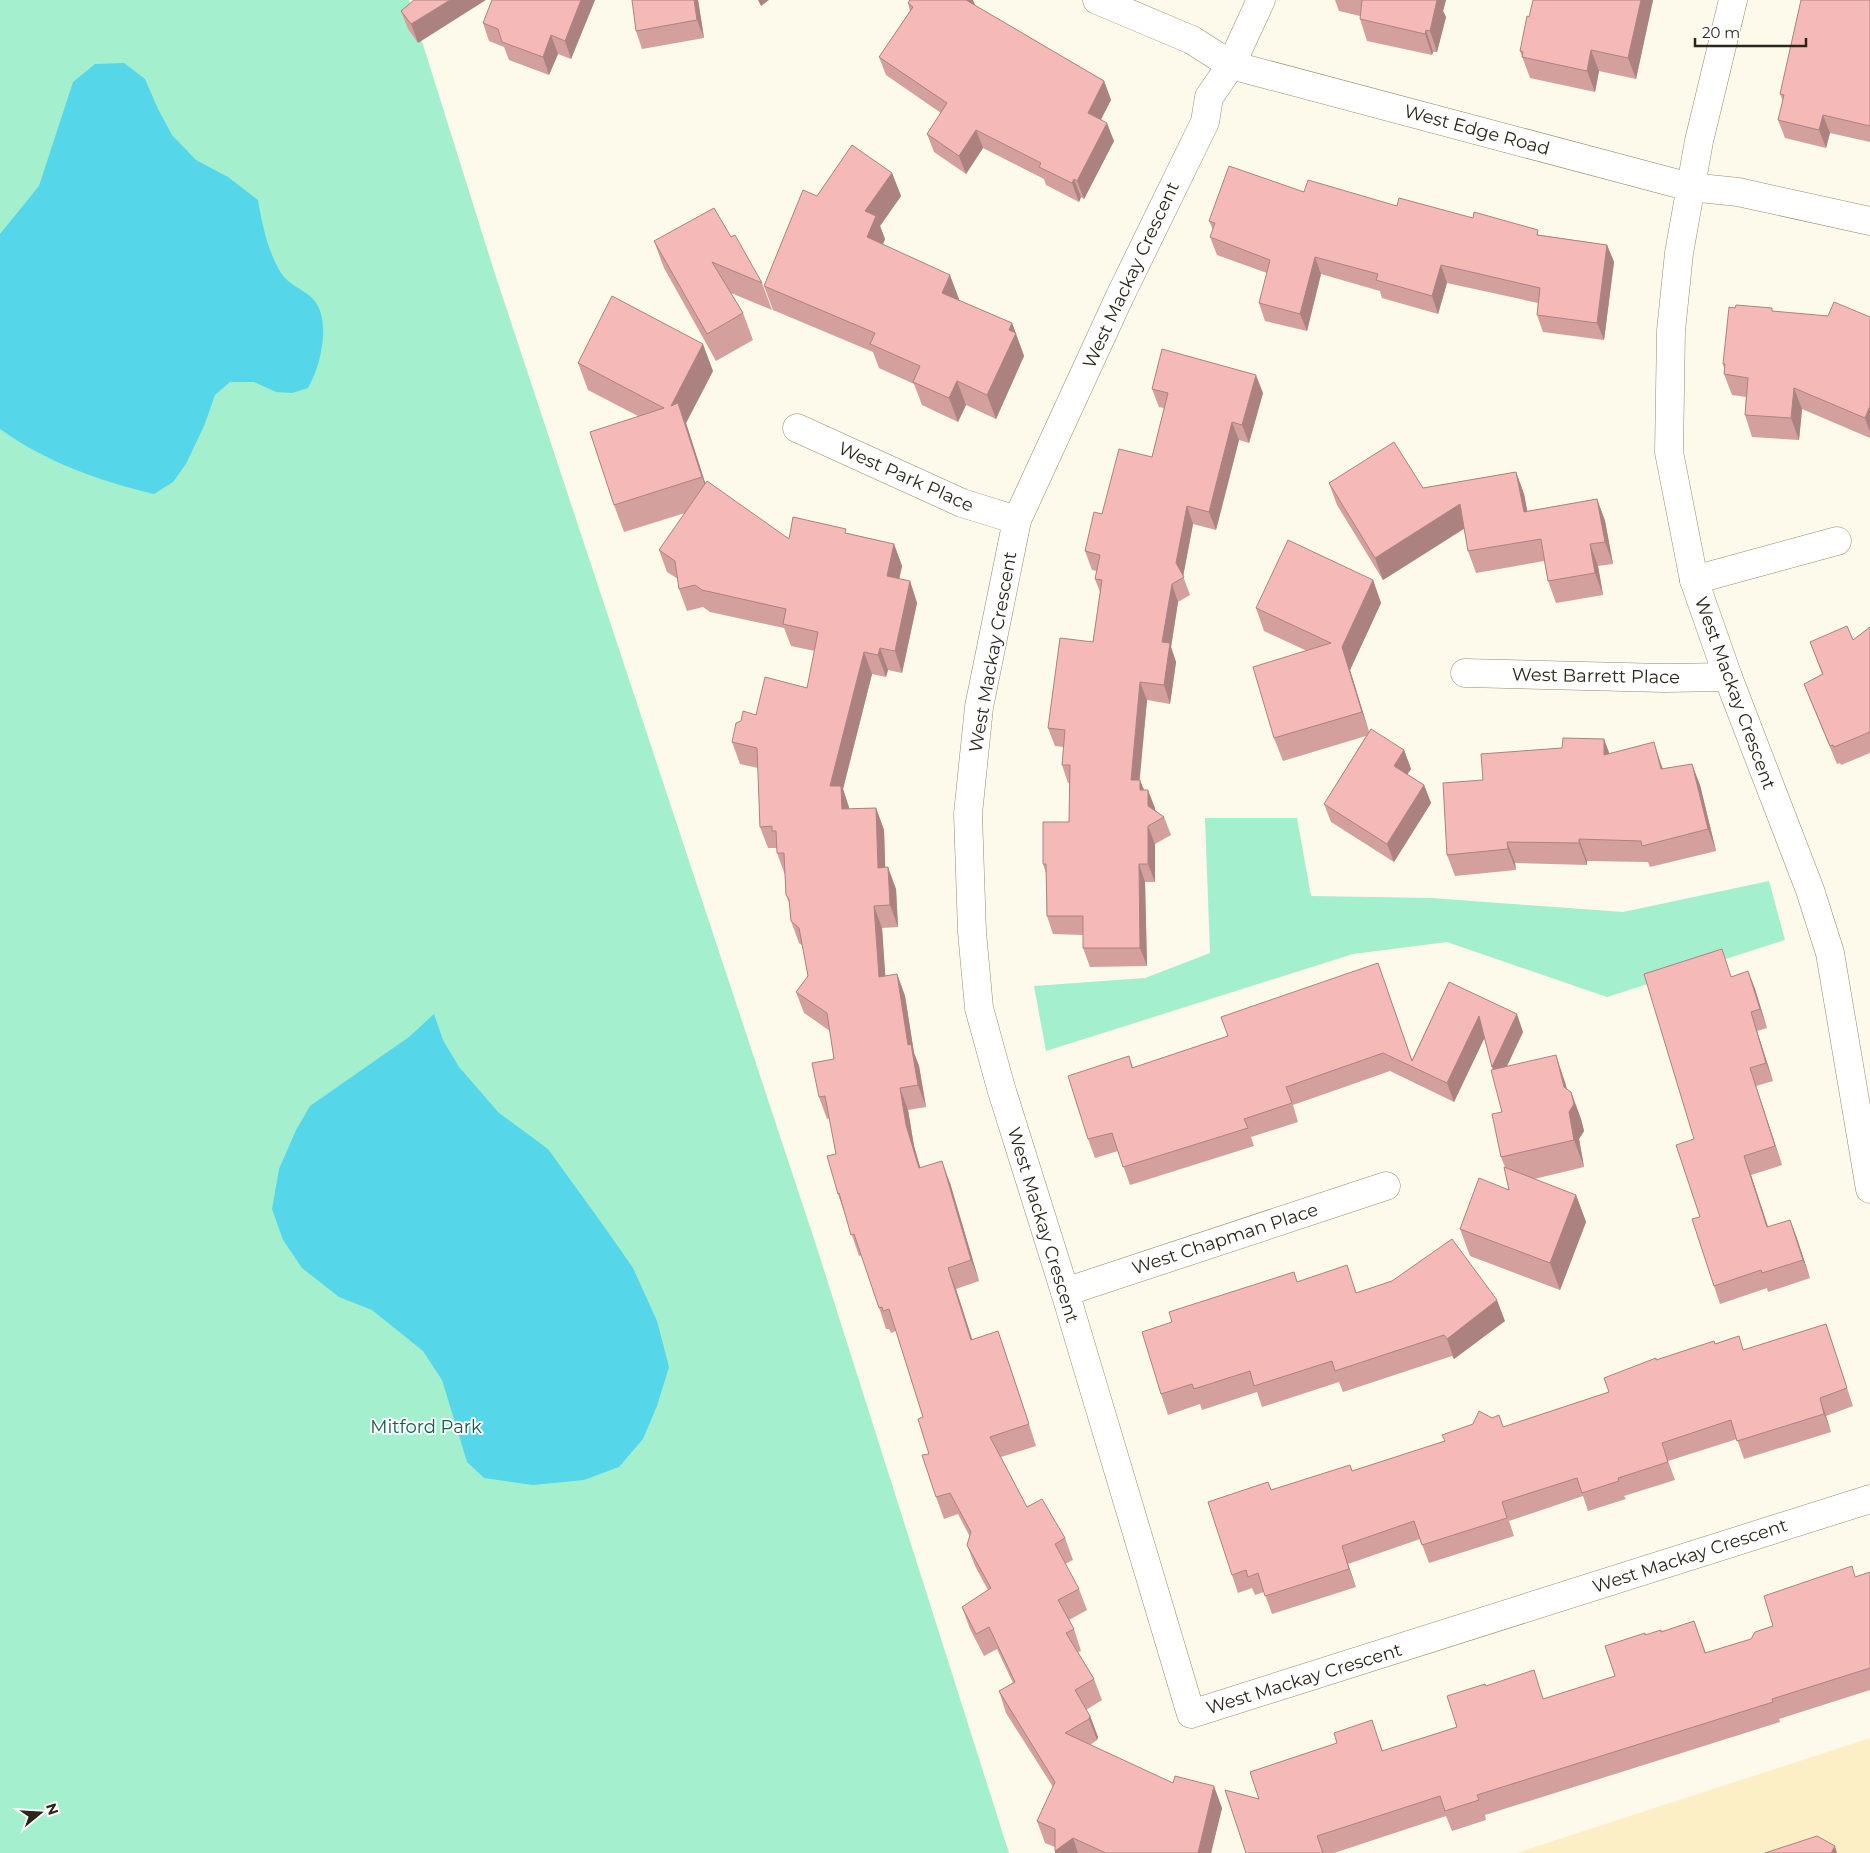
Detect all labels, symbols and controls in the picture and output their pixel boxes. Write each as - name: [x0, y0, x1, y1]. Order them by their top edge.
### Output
- scale bar: [1695, 15, 1806, 47]
- text: 20 m: [1702, 23, 1740, 42]
- street label: West Edge Road: [1402, 100, 1552, 160]
- street label: West Mackay Crescent: [1078, 178, 1184, 372]
- street label: West Park Place: [835, 437, 977, 517]
- street label: West Mackay Crescent: [964, 550, 1022, 754]
- street label: West Mackay Crescent: [1690, 594, 1780, 792]
- street label: West Barrett Place: [1512, 664, 1680, 688]
- street label: West Mackay Crescent: [1003, 1124, 1083, 1326]
- street label: West Chapman Place: [1129, 1198, 1321, 1279]
- park label: Mitford Park: [370, 1416, 482, 1438]
- street label: West Mackay Crescent: [1590, 1514, 1790, 1598]
- street label: West Mackay Crescent: [1203, 1639, 1405, 1719]
- north arrow: [15, 1788, 65, 1838]
- text: N: [42, 1801, 63, 1817]

